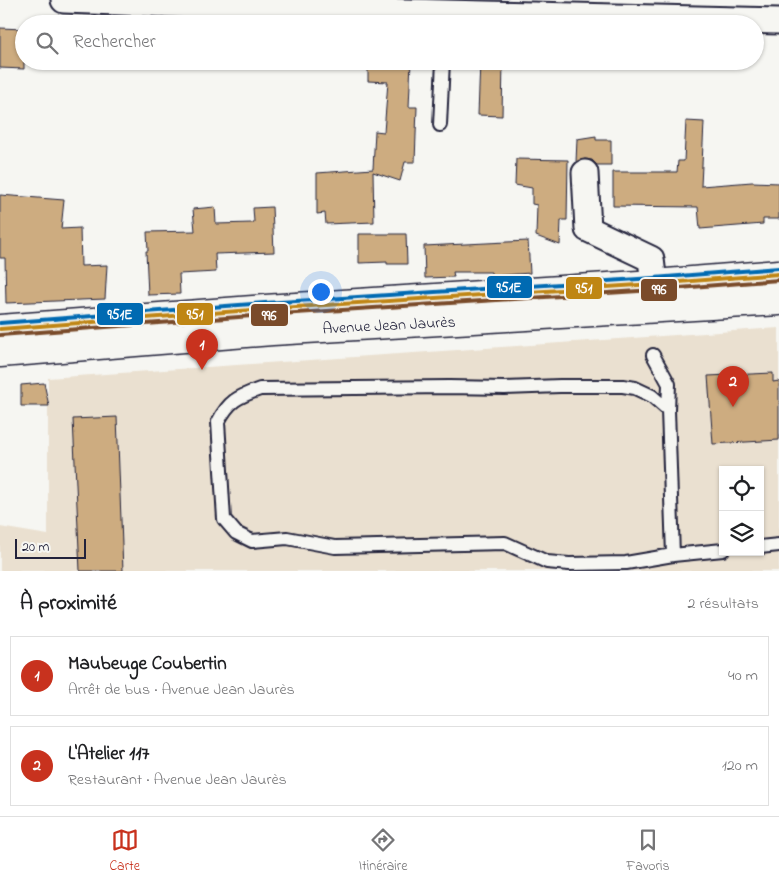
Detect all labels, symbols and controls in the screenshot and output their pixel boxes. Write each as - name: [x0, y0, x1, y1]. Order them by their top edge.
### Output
- search box: [15, 15, 764, 70]
- icon: search: [33, 29, 61, 57]
- text: Rechercher: [73, 29, 156, 56]
- line badge: 951E: [486, 275, 533, 299]
- line badge: 951: [565, 276, 603, 300]
- text: 951E: [495, 278, 522, 299]
- line badge: 996: [640, 278, 678, 302]
- your location: [308, 279, 334, 305]
- text: 951: [575, 279, 593, 300]
- text: 996: [651, 280, 667, 301]
- line badge: 951E: [96, 302, 144, 326]
- line badge: 951: [176, 302, 214, 326]
- line badge: 996: [250, 303, 289, 327]
- text: 951E: [106, 305, 133, 326]
- text: 951: [186, 305, 204, 326]
- text: 996: [261, 306, 277, 327]
- street label: Avenue Jean Jaurès: [322, 311, 456, 341]
- pin: 1: [186, 329, 218, 370]
- pin: 2: [717, 366, 749, 407]
- map controls: [719, 466, 764, 556]
- button: locate: [719, 466, 764, 511]
- button: layers: [719, 511, 764, 556]
- scale bar: [15, 536, 86, 559]
- text: 20 m: [22, 537, 49, 558]
- text: À proximité: [20, 589, 117, 619]
- text: 2 résultats: [687, 592, 759, 616]
- text: Maubeuge Coubertin: [68, 651, 227, 678]
- text: 1: [34, 664, 40, 688]
- text: 40 m: [728, 664, 758, 688]
- text: Arrêt de bus · Avenue Jean Jaurès: [68, 678, 295, 702]
- text: L'Atelier 117: [68, 741, 149, 768]
- text: 2: [33, 754, 41, 778]
- text: 120 m: [722, 754, 758, 778]
- text: Restaurant · Avenue Jean Jaurès: [68, 768, 287, 792]
- tab: Carte: [109, 826, 140, 877]
- tab: Itinéraire: [359, 826, 407, 877]
- tab: Favoris: [626, 826, 670, 877]

